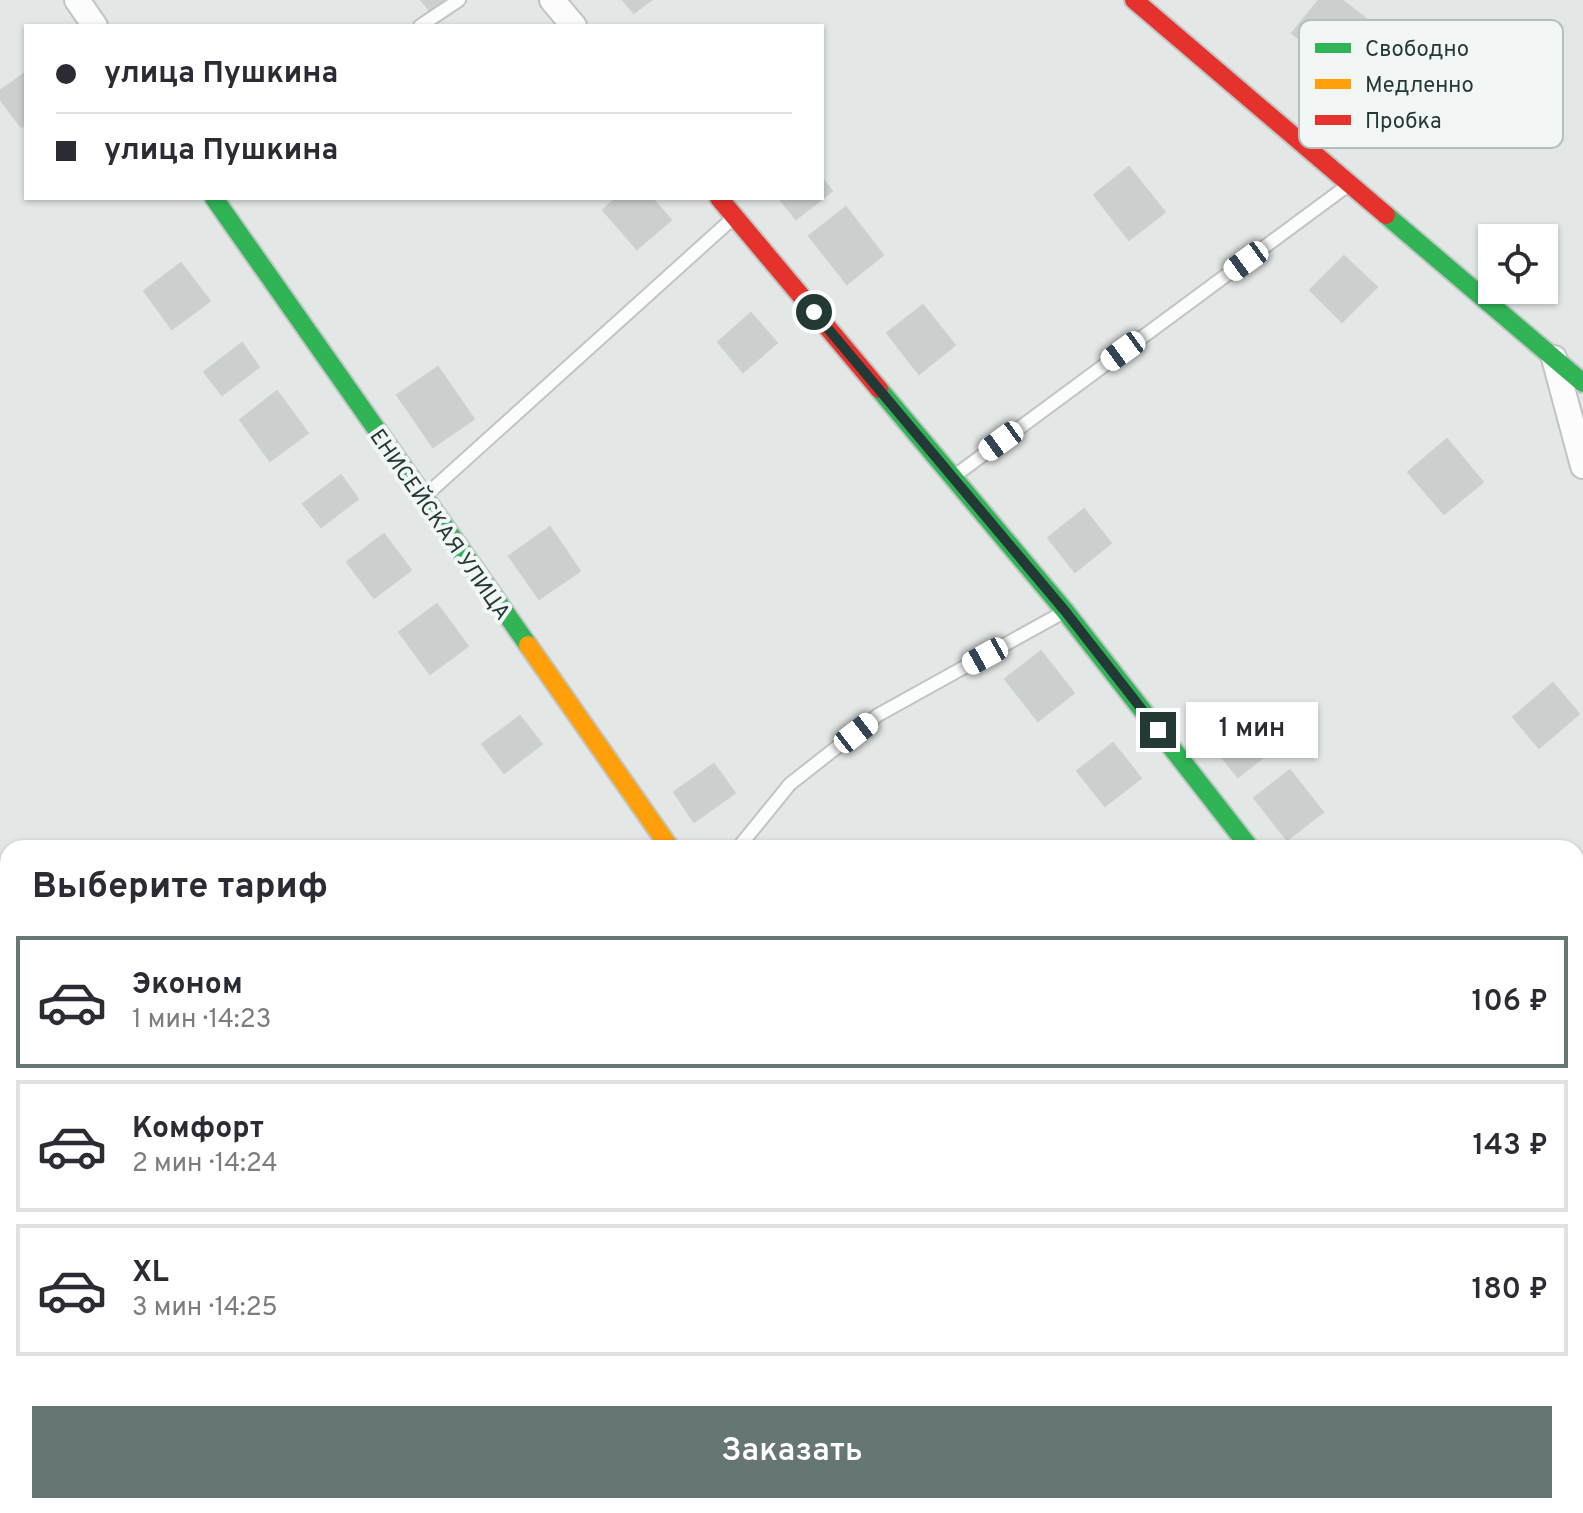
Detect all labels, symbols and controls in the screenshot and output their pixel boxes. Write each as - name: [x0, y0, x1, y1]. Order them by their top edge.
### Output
- legend: [1299, 20, 1563, 148]
- text: Свободно: [1365, 37, 1469, 64]
- text: улица Пушкина: [104, 56, 338, 93]
- text: Медленно: [1365, 73, 1474, 100]
- text: Пробка: [1365, 109, 1442, 136]
- text: улица Пушкина: [104, 133, 338, 170]
- map controls: [1478, 224, 1558, 304]
- button: locate: [1478, 224, 1558, 304]
- car: [1220, 237, 1272, 285]
- route start: [796, 294, 832, 330]
- car: [1097, 327, 1149, 375]
- car: [975, 417, 1027, 465]
- street label: ЕНИСЕЙСКАЯ УЛИЦА: [363, 423, 518, 626]
- car: [958, 634, 1012, 678]
- callout: 1 мин: [1186, 702, 1318, 758]
- car: [830, 709, 882, 757]
- route end: [1140, 712, 1176, 748]
- text: 1 мин: [1219, 713, 1285, 746]
- text: Выберите тариф: [32, 865, 328, 911]
- icon: car: [36, 966, 108, 1038]
- text: Эконом: [132, 967, 243, 1004]
- text: 106 ₽: [1472, 984, 1548, 1021]
- text: 1 мин · 14:23: [132, 1004, 271, 1037]
- icon: car: [36, 1110, 108, 1182]
- text: Комфорт: [132, 1111, 264, 1148]
- text: 143 ₽: [1472, 1128, 1548, 1165]
- text: 2 мин · 14:24: [132, 1148, 278, 1181]
- icon: car: [36, 1254, 108, 1326]
- text: XL: [132, 1255, 169, 1292]
- text: 180 ₽: [1472, 1272, 1548, 1309]
- text: 3 мин · 14:25: [132, 1292, 278, 1325]
- button: Заказать: [32, 1406, 1552, 1498]

